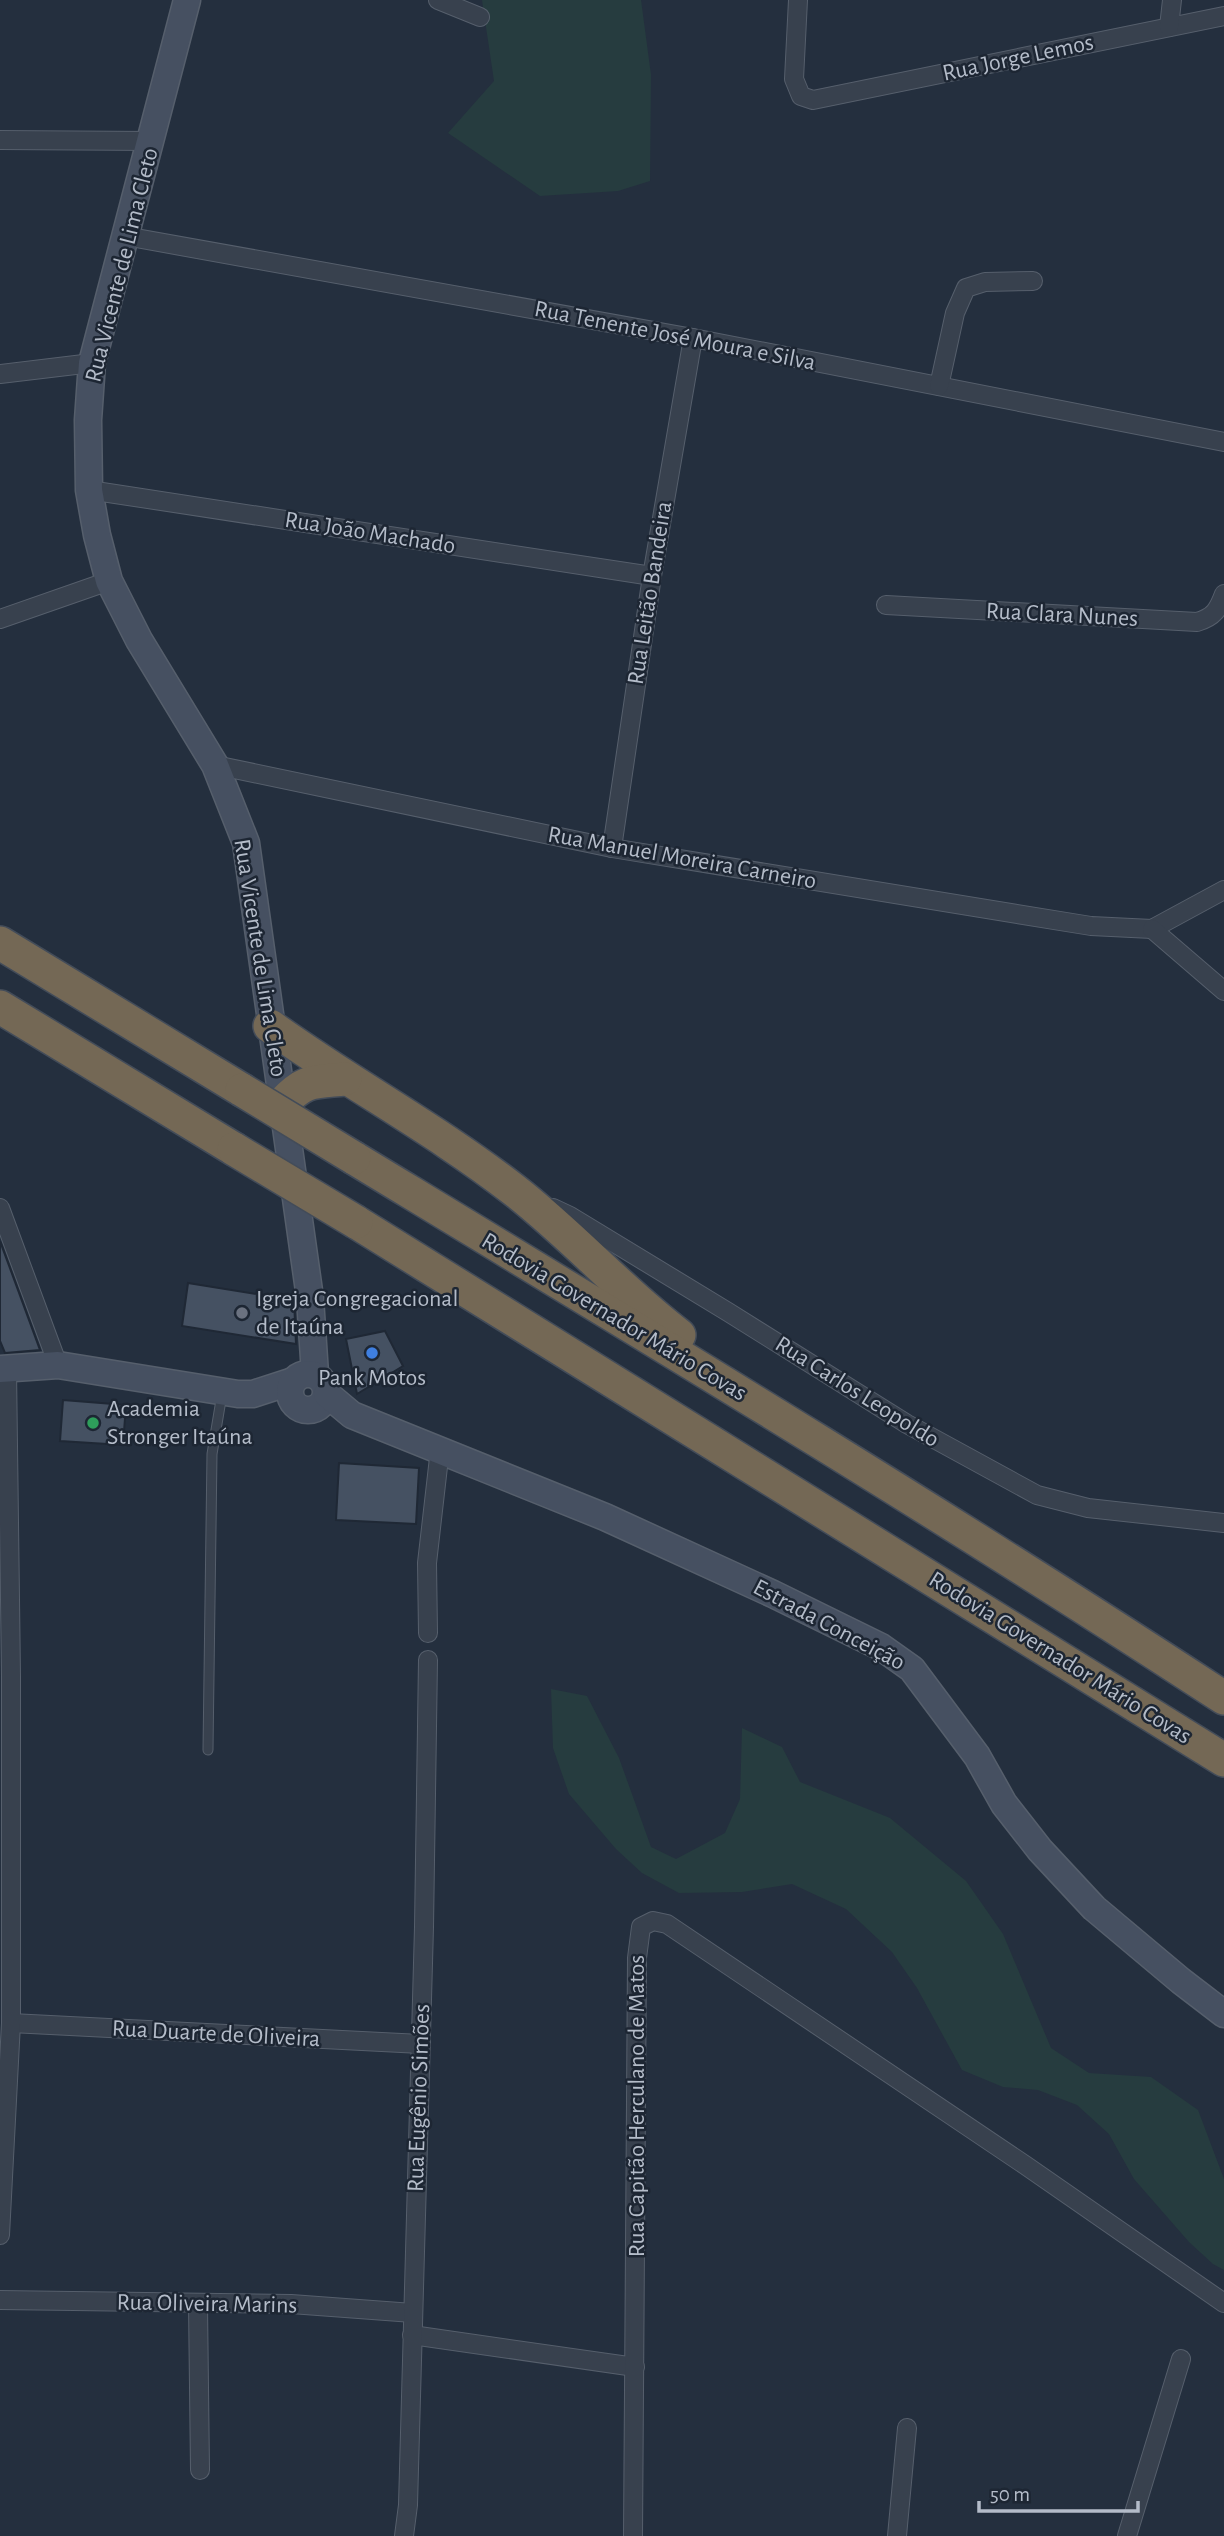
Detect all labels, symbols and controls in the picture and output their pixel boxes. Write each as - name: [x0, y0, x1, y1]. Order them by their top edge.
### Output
- street label: Rua Jorge Lemos: [940, 30, 1096, 86]
- street label: Rua Vicente de Lima Cleto: [81, 145, 163, 385]
- street label: Rua Tenente José Moura e Silva: [532, 297, 818, 375]
- street label: Rua Leitão Bandeira: [624, 500, 676, 686]
- street label: Rua João Machado: [283, 508, 457, 558]
- street label: Rua Clara Nunes: [985, 599, 1139, 631]
- street label: Rua Manuel Moreira Carneiro: [546, 823, 818, 893]
- street label: Rua Vicente de Lima Cleto: [229, 837, 291, 1079]
- street label: Rodovia Governador Mário Covas: [477, 1228, 751, 1406]
- place label: Igreja Congregacional de Itaúna: [256, 1287, 458, 1339]
- marker: Igreja Congregacional de Itaúna: [234, 1305, 250, 1321]
- street label: Rua Carlos Leopoldo: [771, 1332, 943, 1452]
- marker: Pank Motos: [364, 1345, 380, 1361]
- place label: Pank Motos: [318, 1366, 426, 1390]
- place label: Academia Stronger Itaúna: [107, 1397, 253, 1449]
- marker: Academia Stronger Itaúna: [85, 1415, 101, 1431]
- street label: Rodovia Governador Mário Covas: [925, 1567, 1195, 1749]
- street label: Estrada Conceição: [749, 1575, 909, 1675]
- street label: Rua Capitão Herculano de Matos: [625, 1955, 649, 2257]
- street label: Rua Eugênio Simões: [404, 2004, 434, 2192]
- street label: Rua Duarte de Oliveira: [111, 2017, 321, 2051]
- street label: Rua Oliveira Marins: [116, 2290, 298, 2318]
- scale bar: [979, 2470, 1138, 2514]
- text: 50 m: [990, 2484, 1030, 2505]

